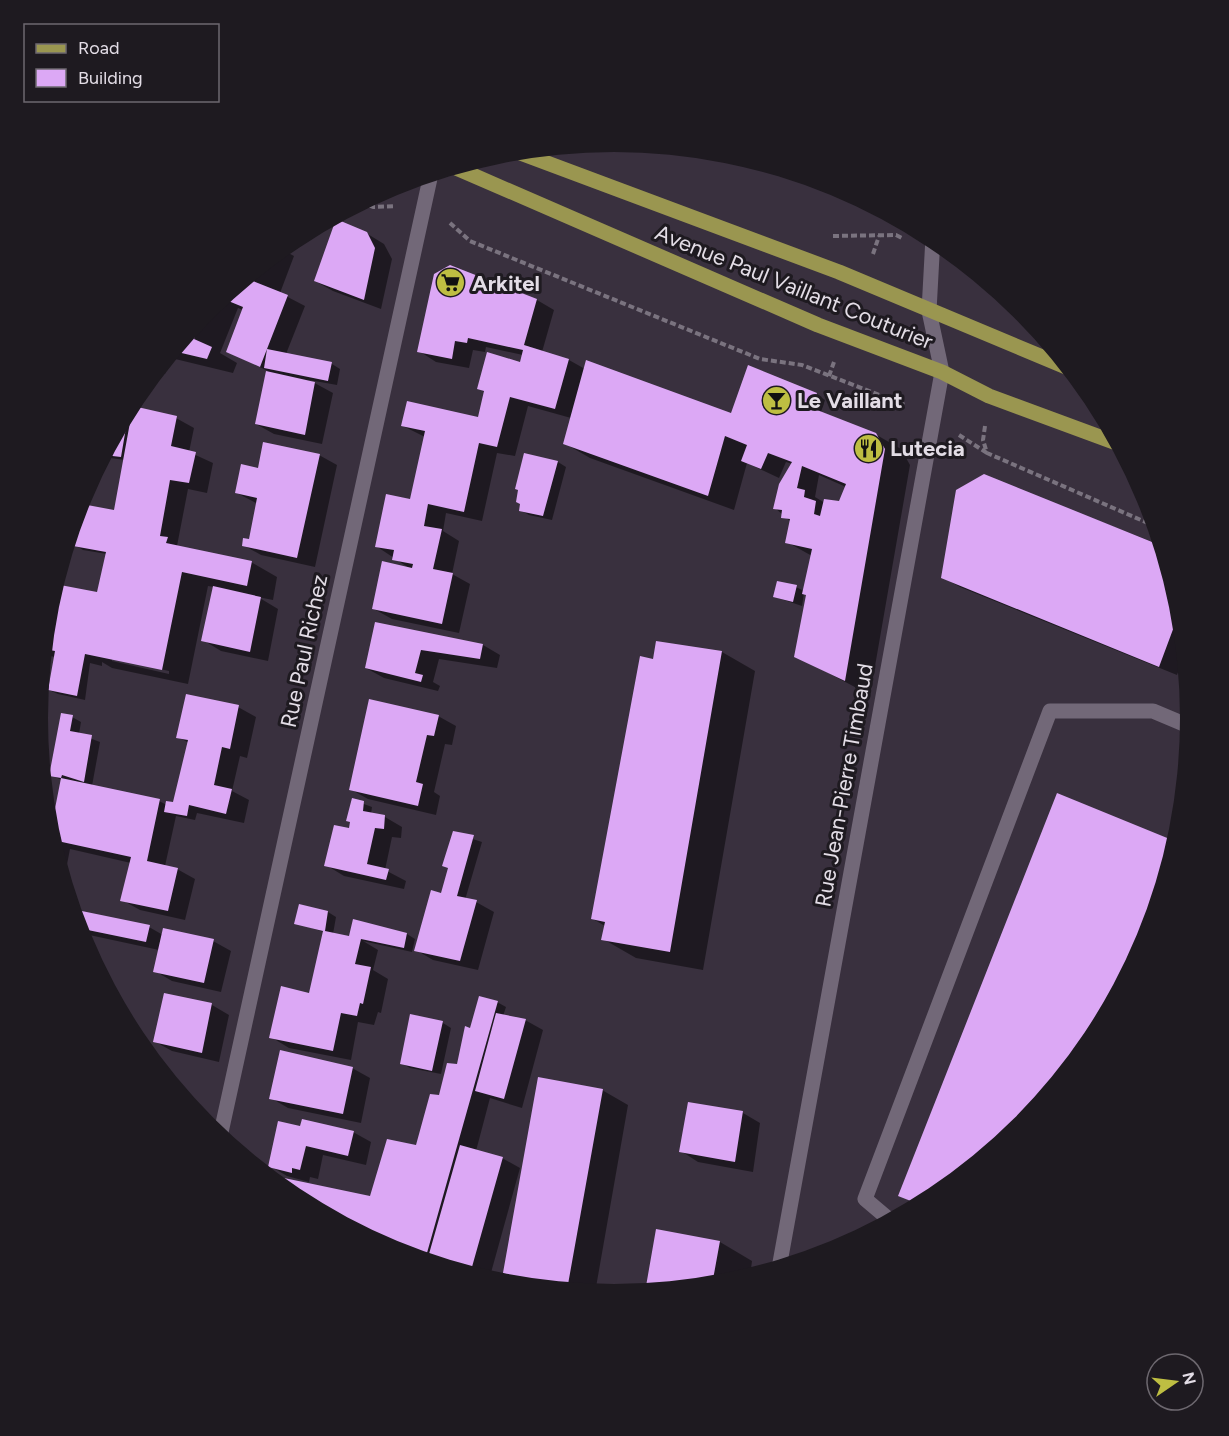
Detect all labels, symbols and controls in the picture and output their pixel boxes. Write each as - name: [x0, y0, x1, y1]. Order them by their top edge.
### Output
- legend: [24, 24, 219, 102]
- text: Road: [78, 37, 119, 59]
- text: Building: [78, 67, 143, 89]
- street label: Avenue Paul Vaillant Couturier: [651, 219, 937, 355]
- supermarket icon: Arkitel: [435, 267, 467, 299]
- place label: Arkitel: [472, 270, 540, 297]
- bar icon: Le Vaillant: [760, 384, 792, 416]
- place label: Le Vaillant: [797, 387, 903, 414]
- restaurant icon: Lutecia: [853, 432, 885, 464]
- place label: Lutecia: [890, 435, 965, 462]
- street label: Rue Paul Richez: [275, 572, 333, 730]
- street label: Rue Jean-Pierre Timbaud: [809, 661, 879, 909]
- north arrow: [1145, 1352, 1205, 1412]
- text: N: [1178, 1370, 1200, 1387]

